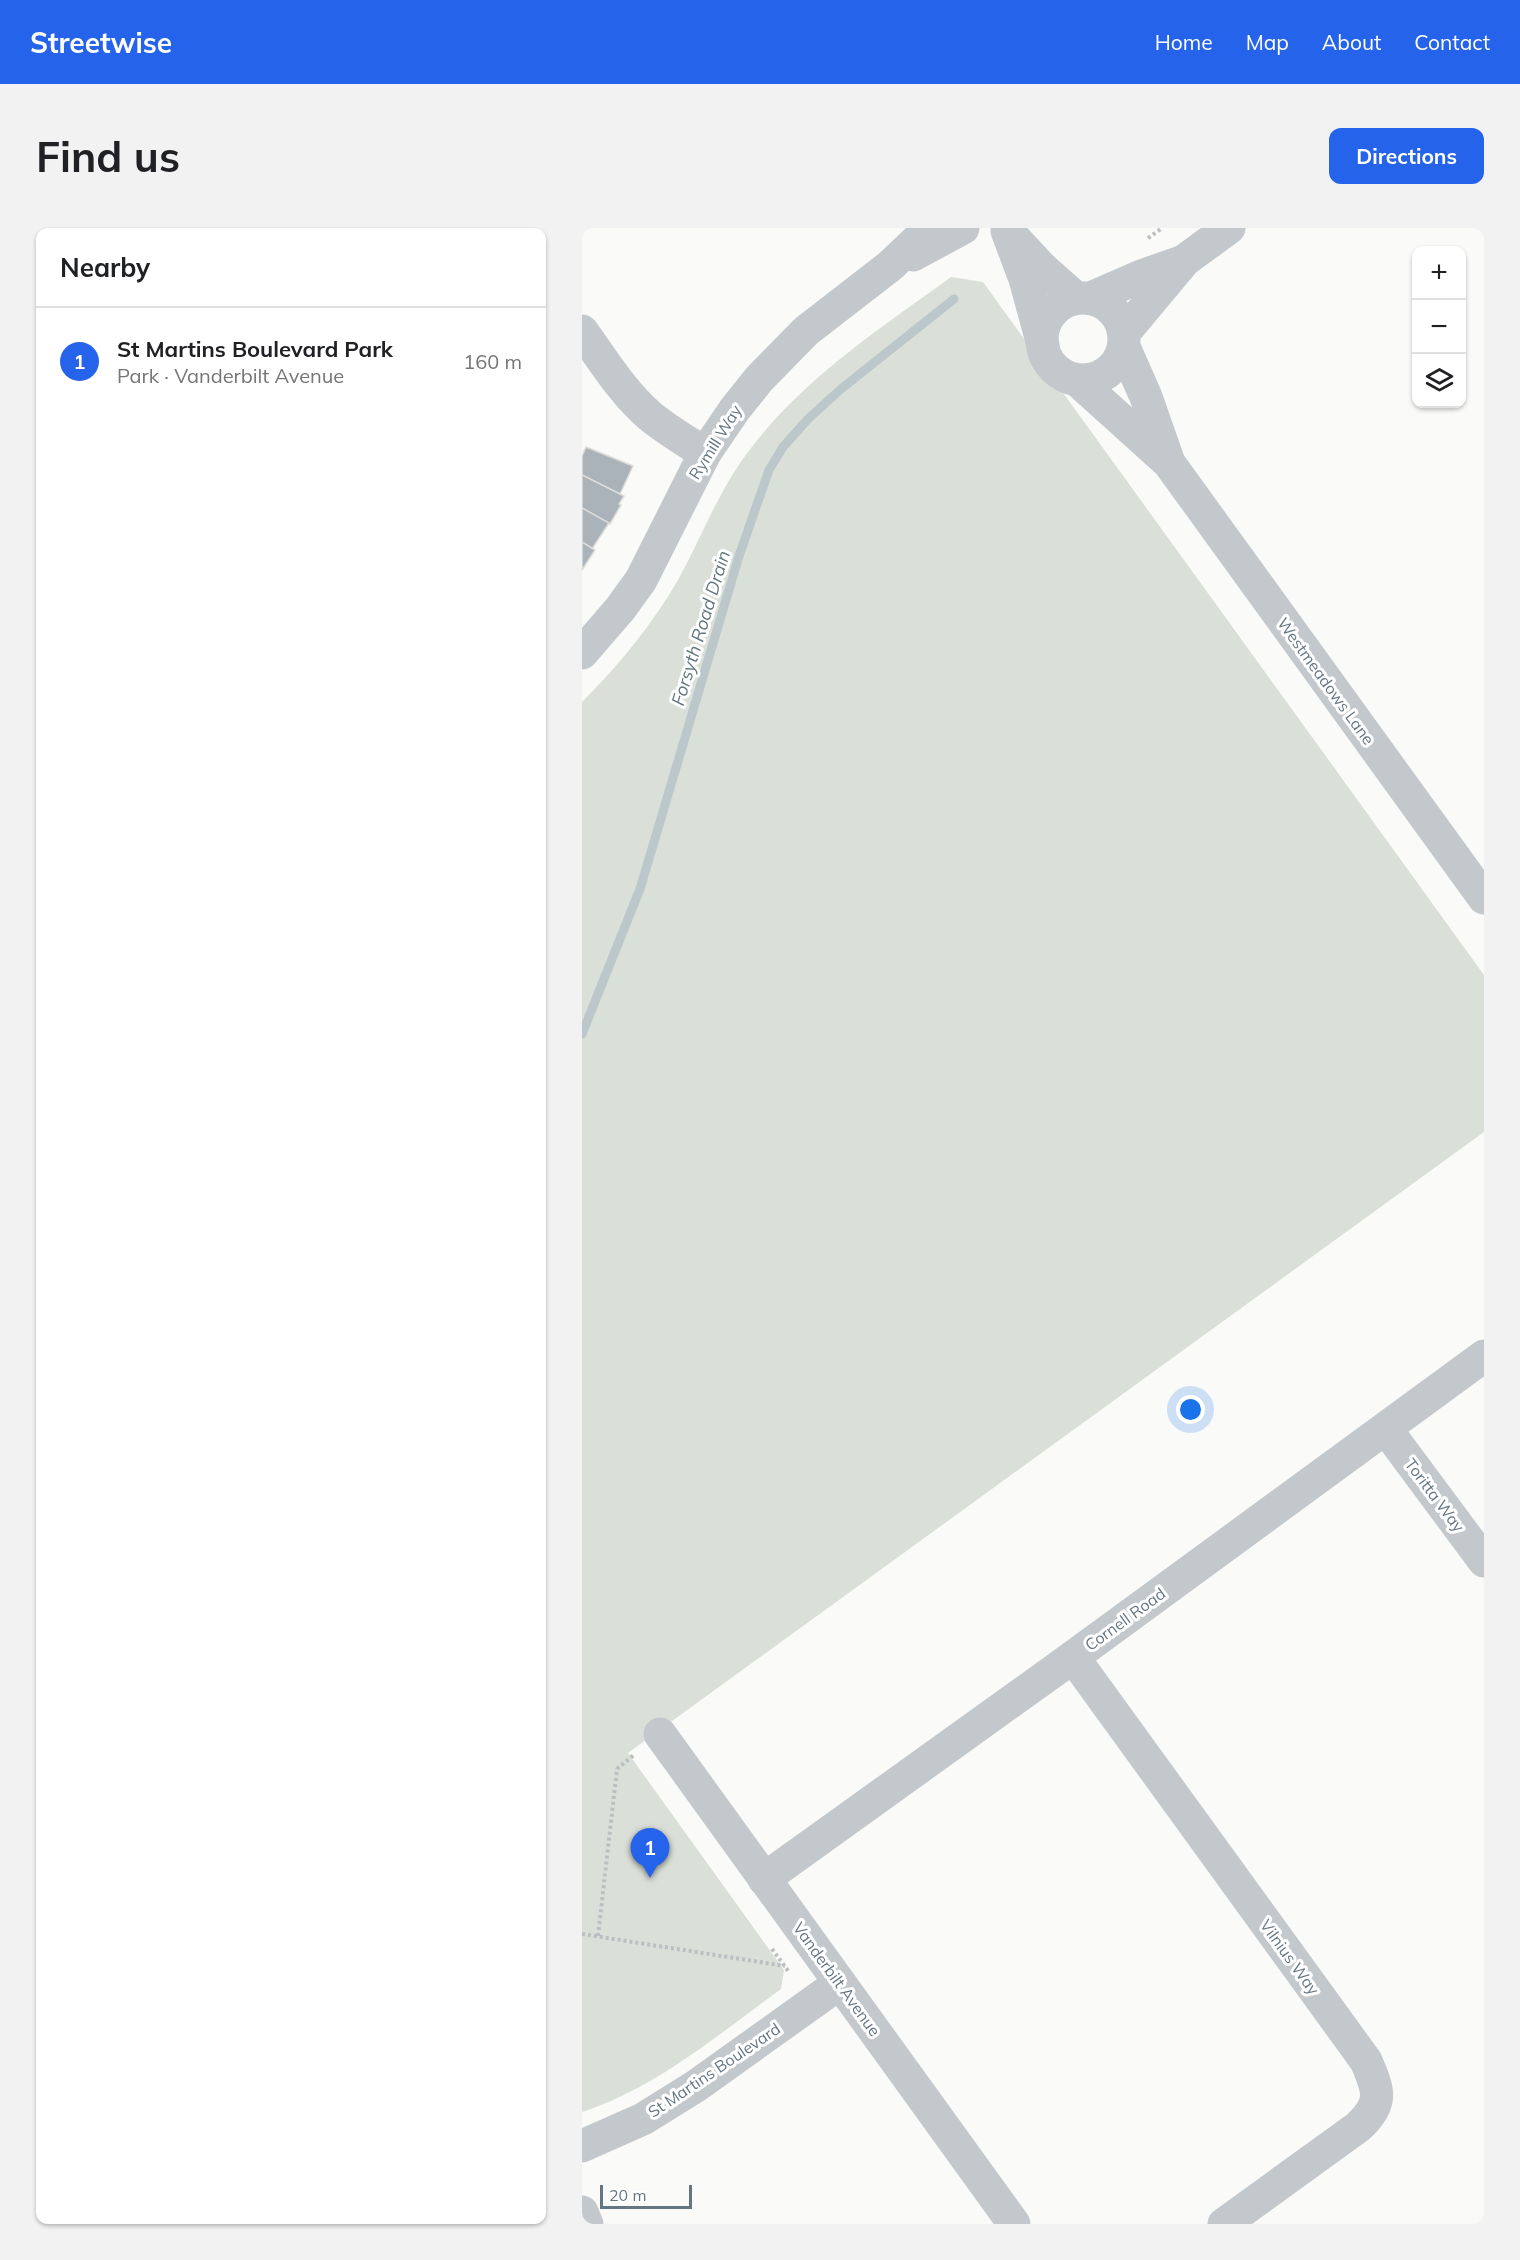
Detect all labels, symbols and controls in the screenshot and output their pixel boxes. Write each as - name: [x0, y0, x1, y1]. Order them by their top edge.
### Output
- text: Streetwise: [30, 25, 172, 60]
- text: Home: [1155, 29, 1213, 55]
- text: Map: [1246, 29, 1289, 55]
- text: About: [1322, 29, 1381, 55]
- text: Contact: [1414, 29, 1490, 55]
- button: Directions: [1329, 128, 1484, 184]
- text: Find us: [36, 130, 180, 183]
- map controls: [1412, 246, 1466, 408]
- button: +: [1412, 246, 1466, 300]
- text: Nearby: [60, 251, 150, 284]
- button: −: [1412, 300, 1466, 354]
- text: St Martins Boulevard Park: [117, 335, 393, 363]
- text: 1: [74, 349, 86, 374]
- text: 160 m: [463, 349, 522, 374]
- button: layers: [1412, 354, 1466, 408]
- text: Park · Vanderbilt Avenue: [117, 363, 344, 388]
- street label: Rymill Way: [684, 401, 746, 483]
- water label: Forsyth Road Drain: [666, 548, 735, 708]
- street label: Westmeadows Lane: [1273, 614, 1379, 748]
- your location: [1176, 1395, 1205, 1424]
- street label: Toritta Way: [1401, 1454, 1469, 1536]
- street label: Cornell Road: [1081, 1583, 1169, 1655]
- pin: 1: [630, 1828, 670, 1878]
- street label: Vilnius Way: [1256, 1915, 1324, 1999]
- street label: Vanderbilt Avenue: [789, 1918, 885, 2040]
- street label: St Martins Boulevard: [644, 2018, 784, 2122]
- scale bar: [600, 2182, 692, 2210]
- text: 20 m: [609, 2185, 646, 2205]

